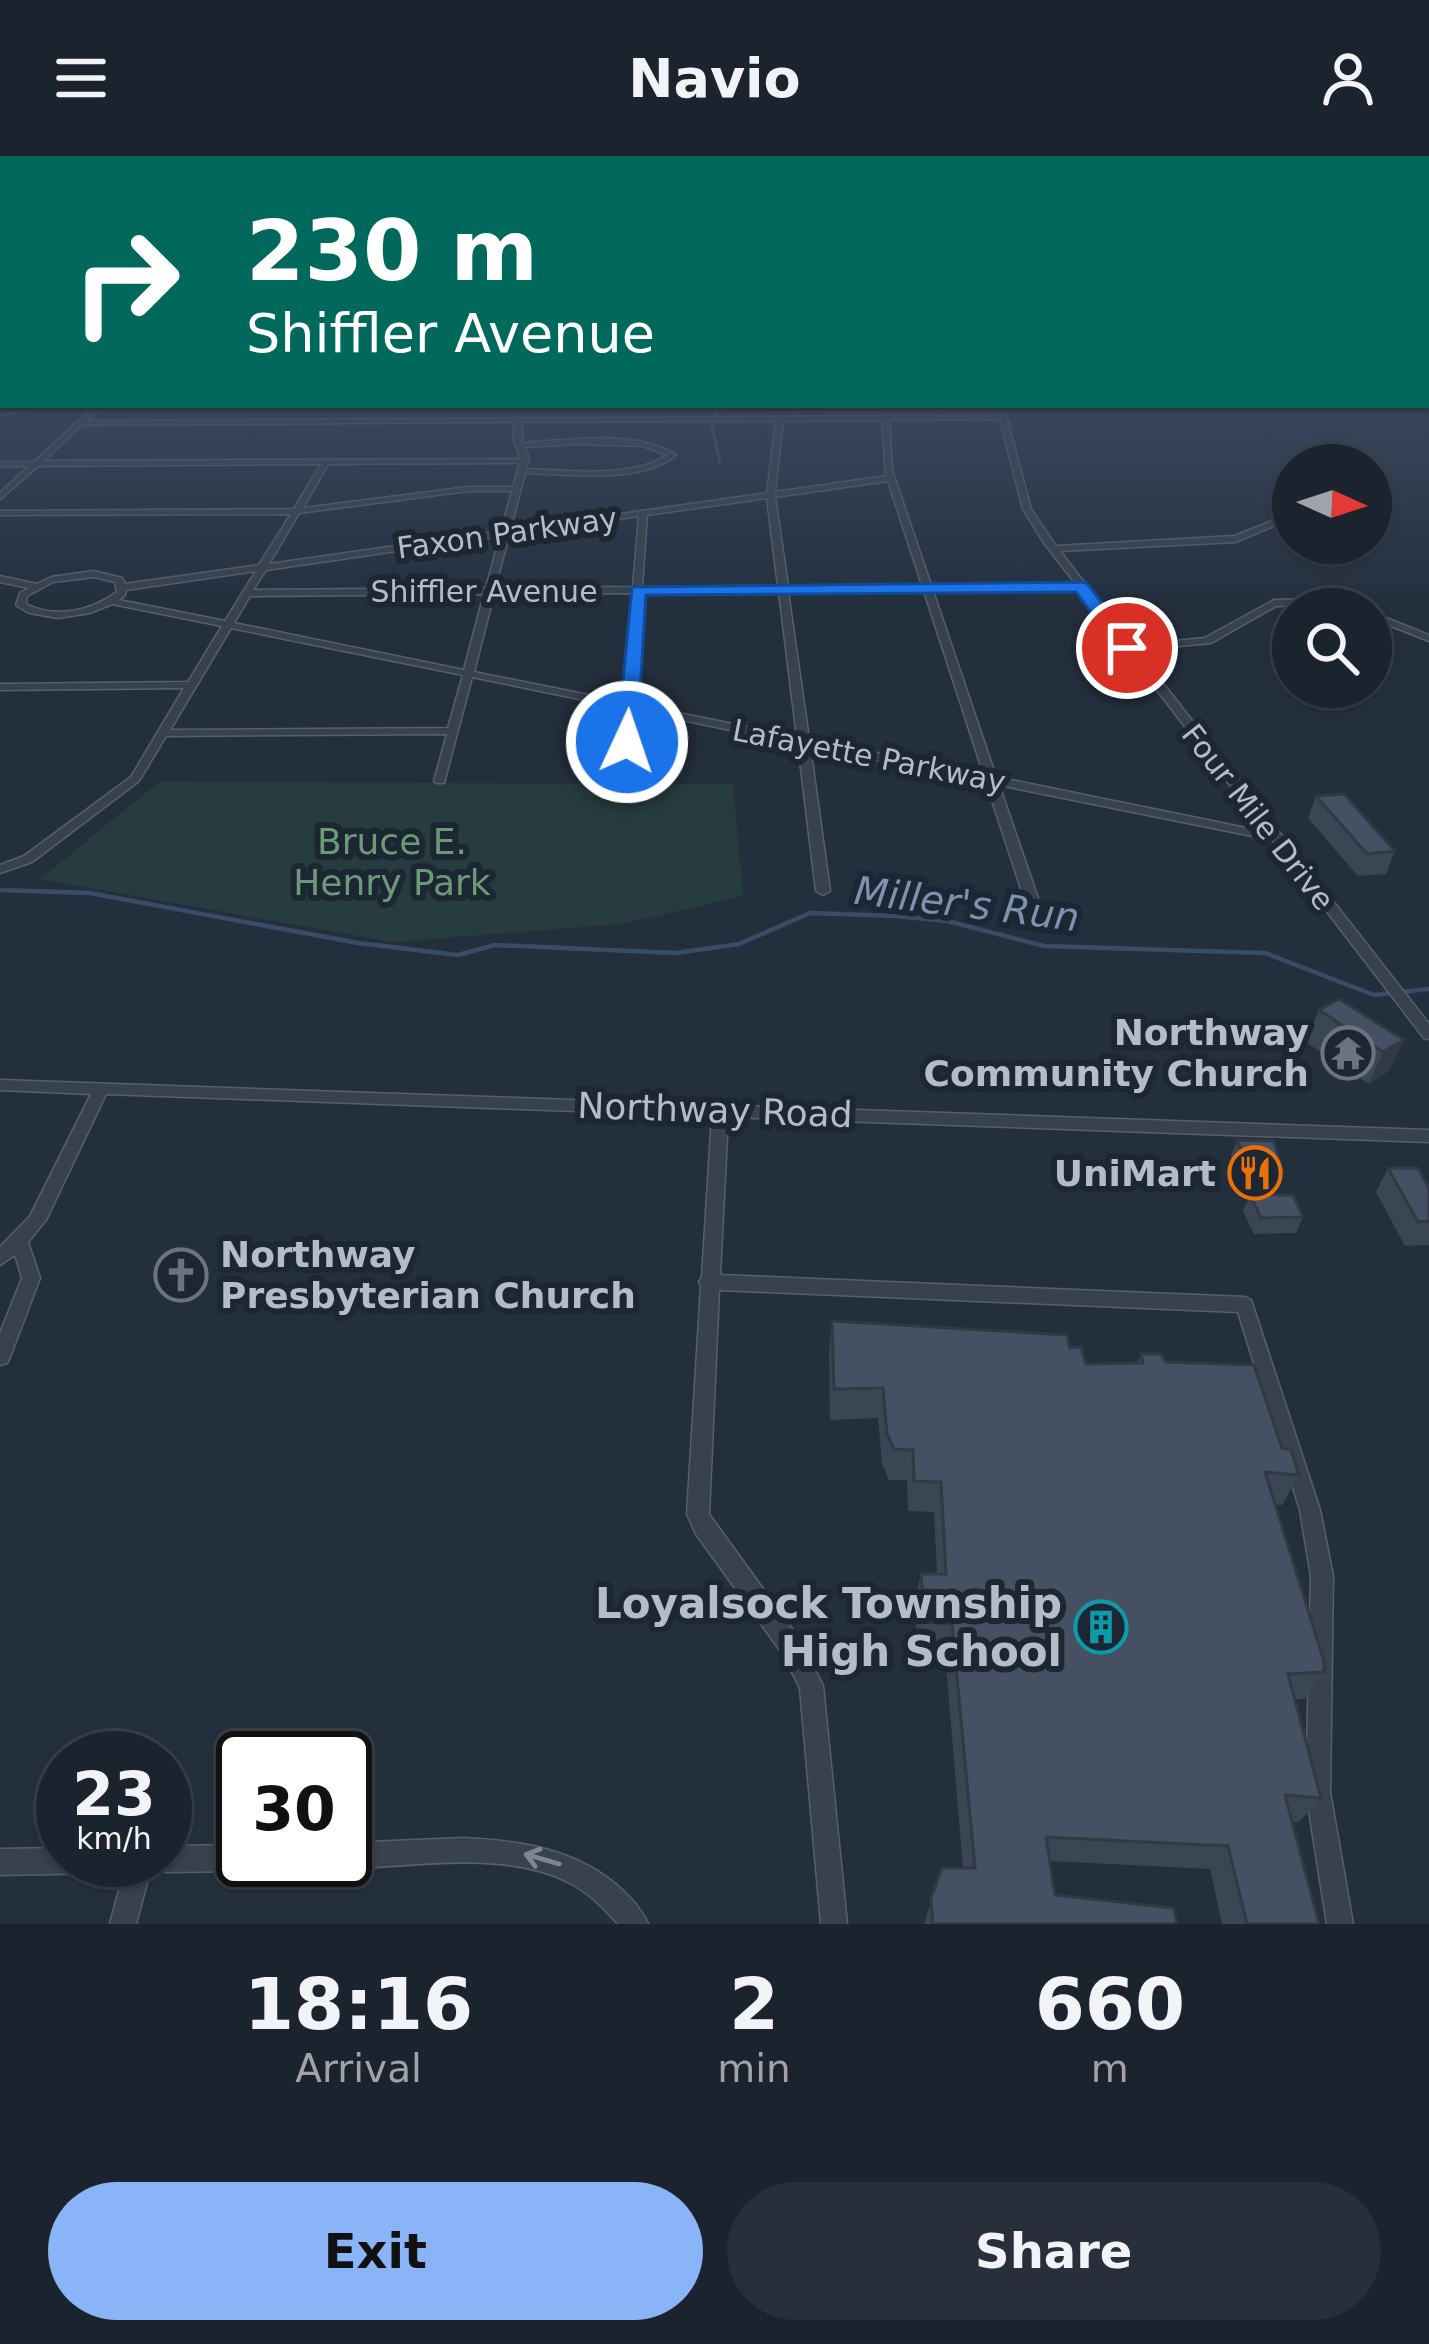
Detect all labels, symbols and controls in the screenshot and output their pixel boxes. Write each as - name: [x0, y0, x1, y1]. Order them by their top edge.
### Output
- icon: menu: [48, 45, 114, 111]
- icon: person: [1315, 45, 1381, 111]
- text: Navio: [628, 47, 801, 110]
- text: 230 m: [246, 202, 538, 300]
- icon: right: [48, 204, 204, 360]
- text: Shiffler Avenue: [246, 302, 655, 365]
- north arrow: [1272, 444, 1392, 564]
- map controls: [1272, 444, 1392, 708]
- street label: Faxon Parkway: [395, 500, 619, 566]
- street label: Shiffler Avenue: [370, 574, 598, 609]
- button: search: [1272, 588, 1392, 708]
- pin: [1076, 597, 1178, 699]
- icon: arrive: [1094, 615, 1160, 681]
- position arrow: [564, 679, 690, 805]
- street label: Lafayette Parkway: [730, 712, 1008, 800]
- street label: Four Mile Drive: [1175, 717, 1341, 917]
- park label: Bruce E. Henry Park: [293, 821, 491, 903]
- water label: Miller's Run: [852, 868, 1082, 940]
- place label: Northway Community Church: [924, 1012, 1309, 1094]
- temple icon: Northway Community Church: [1320, 1025, 1376, 1081]
- street label: Northway Road: [577, 1085, 853, 1135]
- restaurant icon: UniMart: [1227, 1145, 1283, 1201]
- place label: UniMart: [1054, 1153, 1216, 1194]
- place label: Northway Presbyterian Church: [220, 1234, 636, 1316]
- church icon: Northway Presbyterian Church: [153, 1247, 209, 1303]
- place label: Loyalsock Township High School: [595, 1579, 1062, 1676]
- building icon: Loyalsock Township High School: [1073, 1599, 1129, 1655]
- speed limit sign: 30: [216, 1731, 372, 1887]
- text: 23: [72, 1759, 156, 1829]
- text: km/h: [76, 1821, 152, 1856]
- one-way arrow: [524, 1846, 562, 1868]
- text: 18:16: [244, 1962, 473, 2046]
- text: 2: [729, 1962, 779, 2046]
- text: 660: [1035, 1962, 1185, 2046]
- text: Arrival: [295, 2046, 422, 2091]
- text: min: [717, 2046, 791, 2091]
- text: m: [1091, 2046, 1129, 2091]
- button: Exit: [48, 2182, 703, 2320]
- button: Share: [727, 2182, 1381, 2320]

